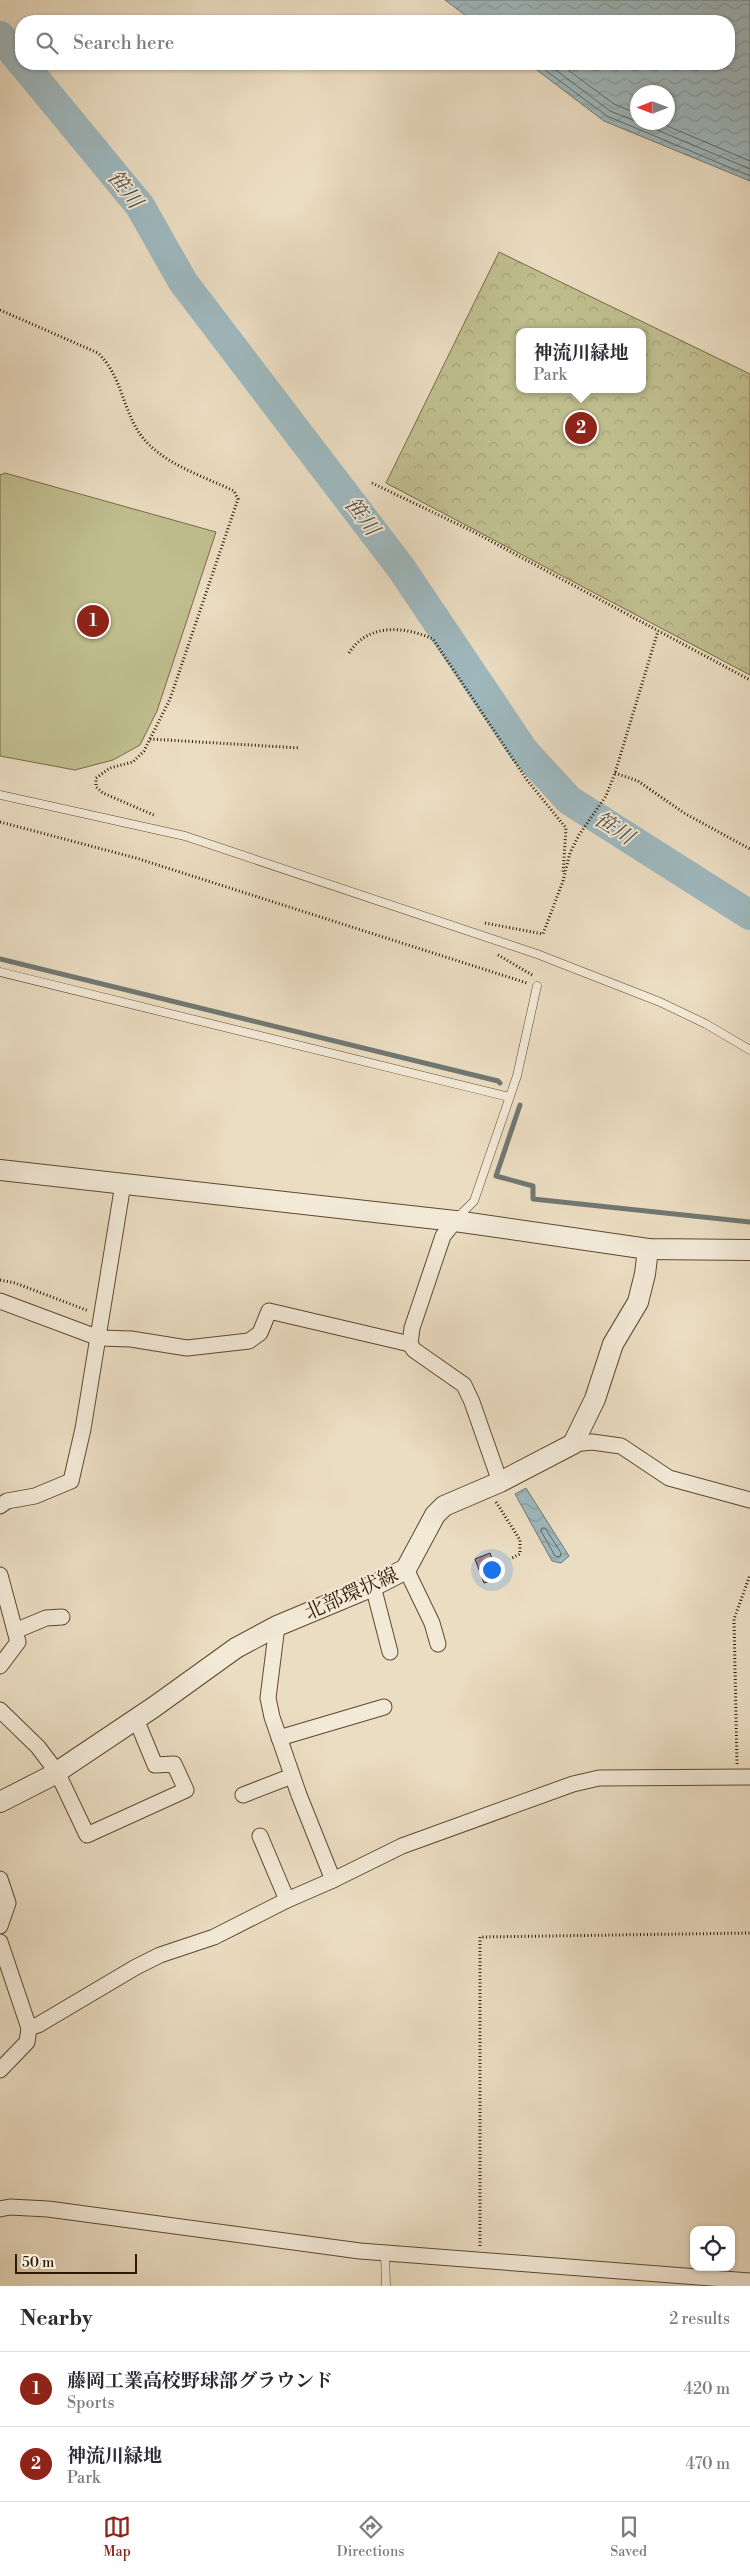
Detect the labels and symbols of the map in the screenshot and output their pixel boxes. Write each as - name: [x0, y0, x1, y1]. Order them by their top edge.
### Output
- north arrow: [630, 85, 675, 130]
- water label: 笹川: [101, 165, 149, 216]
- pin: 2: [565, 409, 597, 447]
- water label: 笹川: [338, 492, 385, 543]
- pin: 1: [77, 602, 109, 640]
- water label: 笹川: [589, 806, 640, 852]
- your location: [479, 1557, 505, 1583]
- street label: 北部環状線: [301, 1563, 402, 1626]
- scale bar: [15, 2251, 138, 2274]

